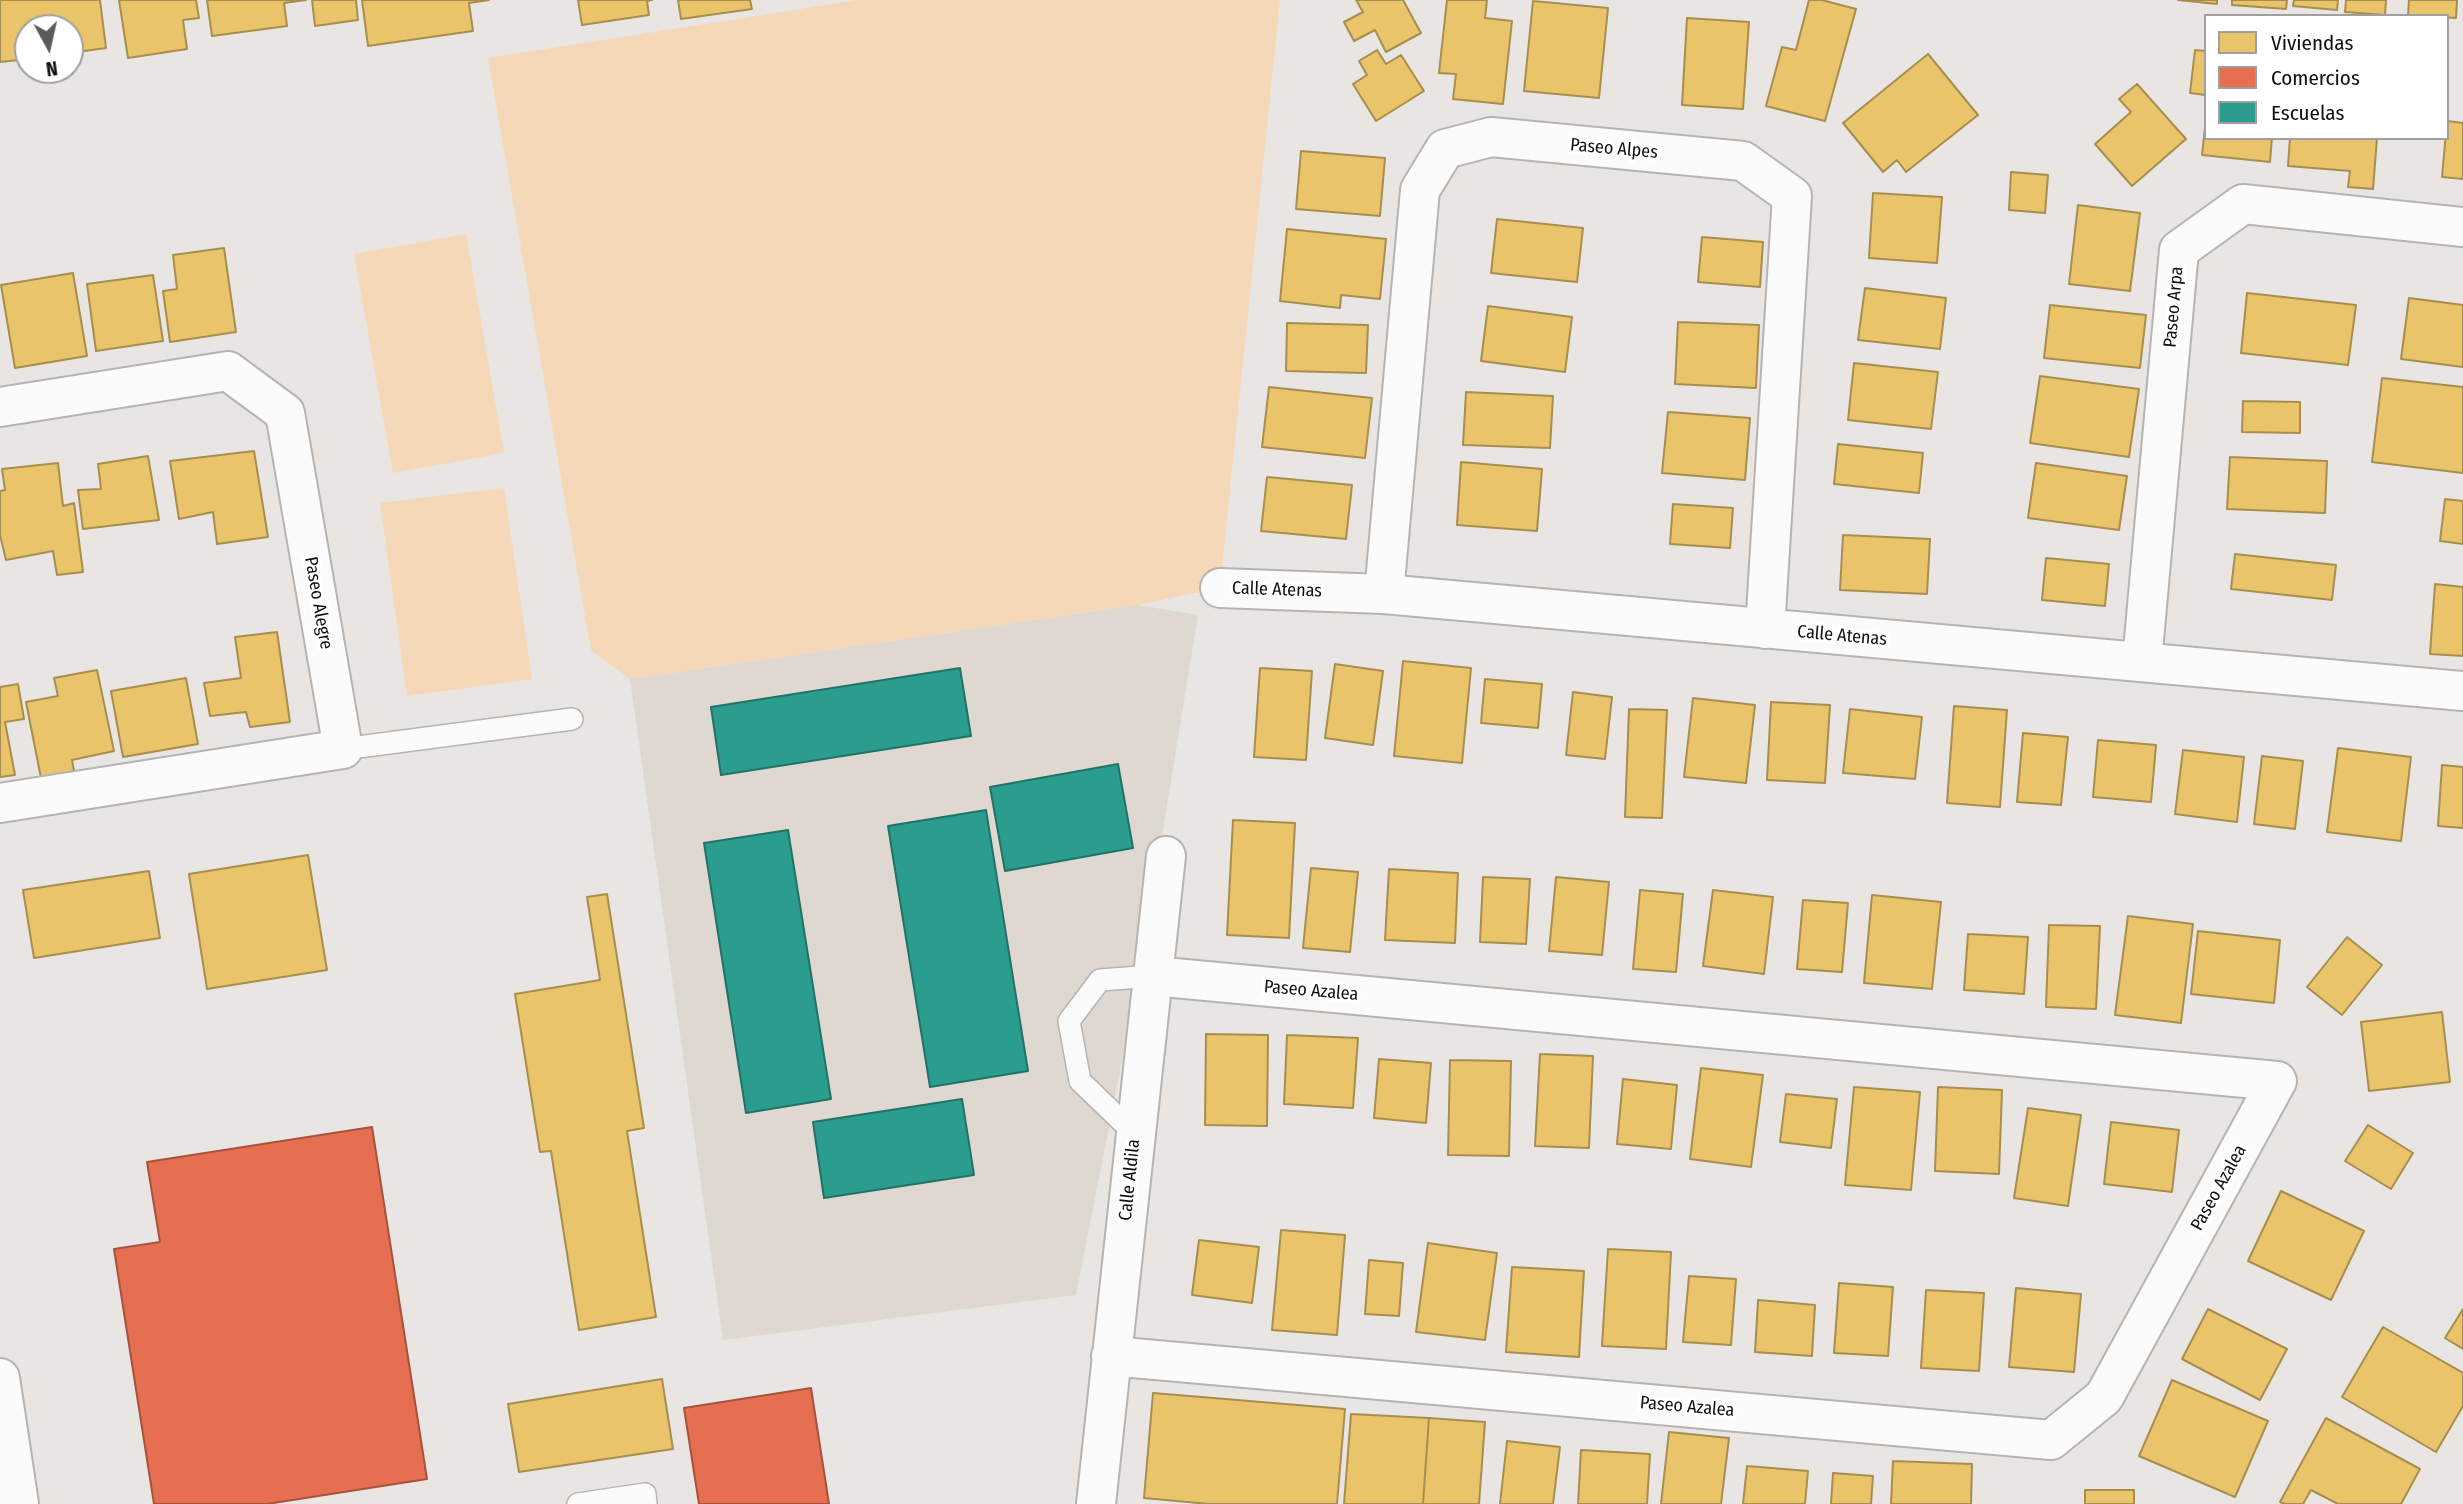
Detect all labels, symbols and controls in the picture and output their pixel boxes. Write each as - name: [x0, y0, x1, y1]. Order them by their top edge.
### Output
- north arrow: [14, 14, 84, 84]
- legend: [2204, 14, 2449, 140]
- text: Viviendas: [2271, 30, 2353, 56]
- text: N: [44, 56, 59, 80]
- text: Comercios: [2271, 65, 2360, 91]
- text: Escuelas: [2271, 100, 2344, 126]
- street label: Paseo Alpes: [1569, 134, 1659, 164]
- street label: Paseo Arpa: [2160, 265, 2188, 349]
- street label: Paseo Alegre: [299, 555, 337, 651]
- street label: Calle Atenas: [1232, 578, 1322, 602]
- street label: Calle Atenas: [1796, 621, 1888, 651]
- street label: Paseo Azalea: [1263, 976, 1359, 1006]
- street label: Calle Aldila: [1115, 1138, 1145, 1222]
- street label: Paseo Azalea: [2187, 1141, 2251, 1235]
- street label: Paseo Azalea: [1639, 1392, 1735, 1422]

